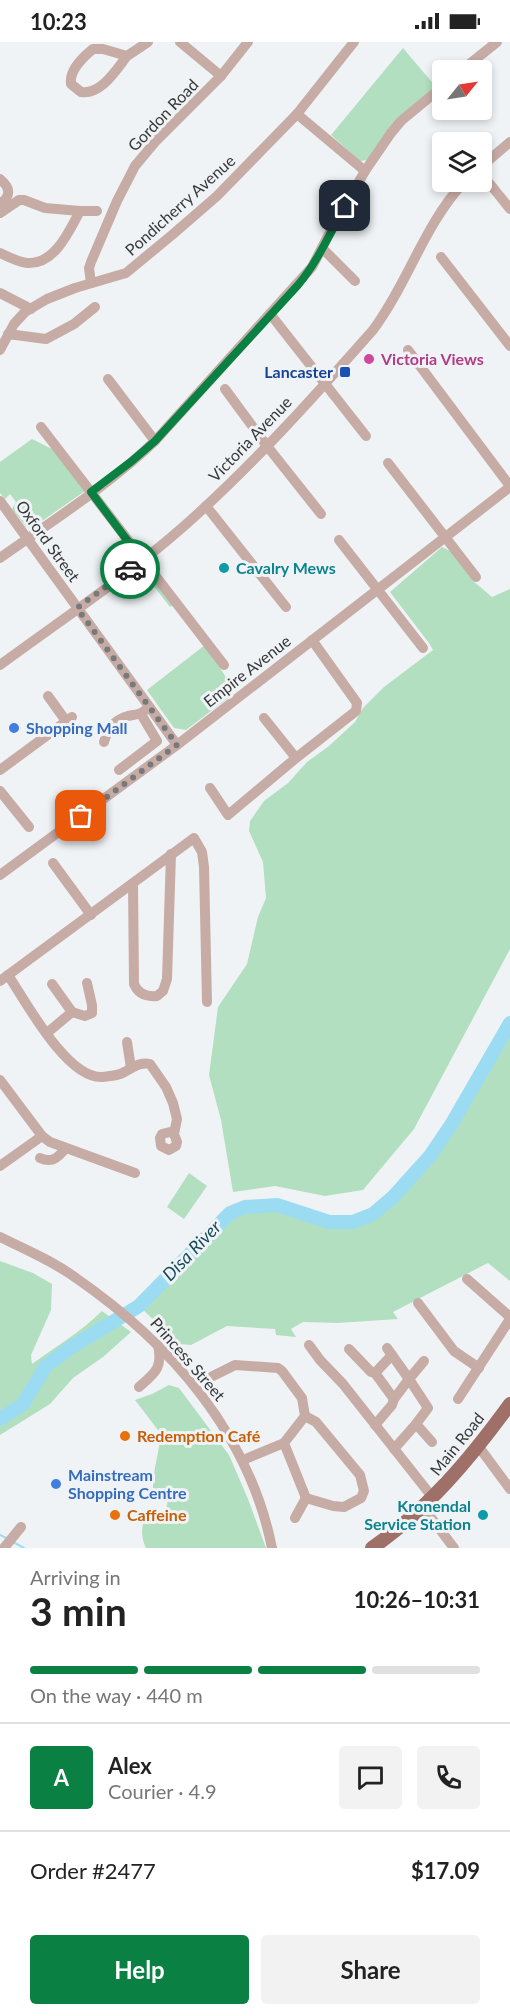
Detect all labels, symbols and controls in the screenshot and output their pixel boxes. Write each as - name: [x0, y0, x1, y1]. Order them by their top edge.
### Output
- text: 10:23: [30, 8, 87, 35]
- north arrow: [432, 60, 492, 120]
- map controls: [432, 60, 492, 192]
- street label: Gordon Road: [124, 75, 202, 155]
- button: layers: [432, 132, 492, 192]
- street label: Pondicherry Avenue: [121, 150, 238, 259]
- pin: [319, 180, 370, 231]
- icon: home: [328, 189, 361, 222]
- place label: Victoria Views: [380, 349, 484, 368]
- marker: Victoria Views: [362, 352, 376, 366]
- place label: Lancaster: [264, 362, 333, 381]
- marker: Lancaster: [338, 365, 352, 379]
- street label: Victoria Avenue: [204, 392, 295, 485]
- street label: Oxford Street: [13, 496, 84, 585]
- courier: [100, 539, 160, 599]
- icon: car: [114, 553, 147, 586]
- place label: Cavalry Mews: [236, 558, 336, 577]
- marker: Cavalry Mews: [217, 561, 231, 575]
- street label: Empire Avenue: [199, 631, 294, 711]
- place label: Shopping Mall: [26, 718, 127, 737]
- marker: Shopping Mall: [7, 721, 21, 735]
- pin: [55, 790, 106, 841]
- icon: bag: [64, 799, 97, 832]
- water label: Disa River: [157, 1215, 226, 1285]
- street label: Princess Street: [147, 1313, 230, 1404]
- street label: Main Road: [426, 1409, 488, 1479]
- place label: Redemption Café: [137, 1426, 261, 1445]
- marker: Redemption Café: [118, 1429, 132, 1443]
- place label: Mainstream Shopping Centre: [68, 1465, 187, 1502]
- marker: Mainstream Shopping Centre: [49, 1477, 63, 1491]
- place label: Kronendal Service Station: [364, 1496, 471, 1533]
- place label: Caffeine: [127, 1505, 187, 1524]
- marker: Caffeine: [108, 1508, 122, 1522]
- marker: Kronendal Service Station: [476, 1508, 490, 1522]
- text: Arriving in: [30, 1565, 121, 1589]
- text: 10:26–10:31: [354, 1586, 480, 1613]
- text: 3 min: [30, 1588, 127, 1634]
- text: On the way · 440 m: [30, 1683, 203, 1707]
- button: chat: [339, 1746, 402, 1809]
- button: phone: [417, 1746, 480, 1809]
- text: Alex: [108, 1752, 152, 1779]
- text: A: [54, 1764, 69, 1791]
- text: Courier · 4.9: [108, 1779, 217, 1803]
- text: Order #2477: [30, 1857, 156, 1884]
- text: $17.09: [411, 1857, 480, 1884]
- button: Help: [30, 1935, 249, 2004]
- button: Share: [261, 1935, 480, 2004]

